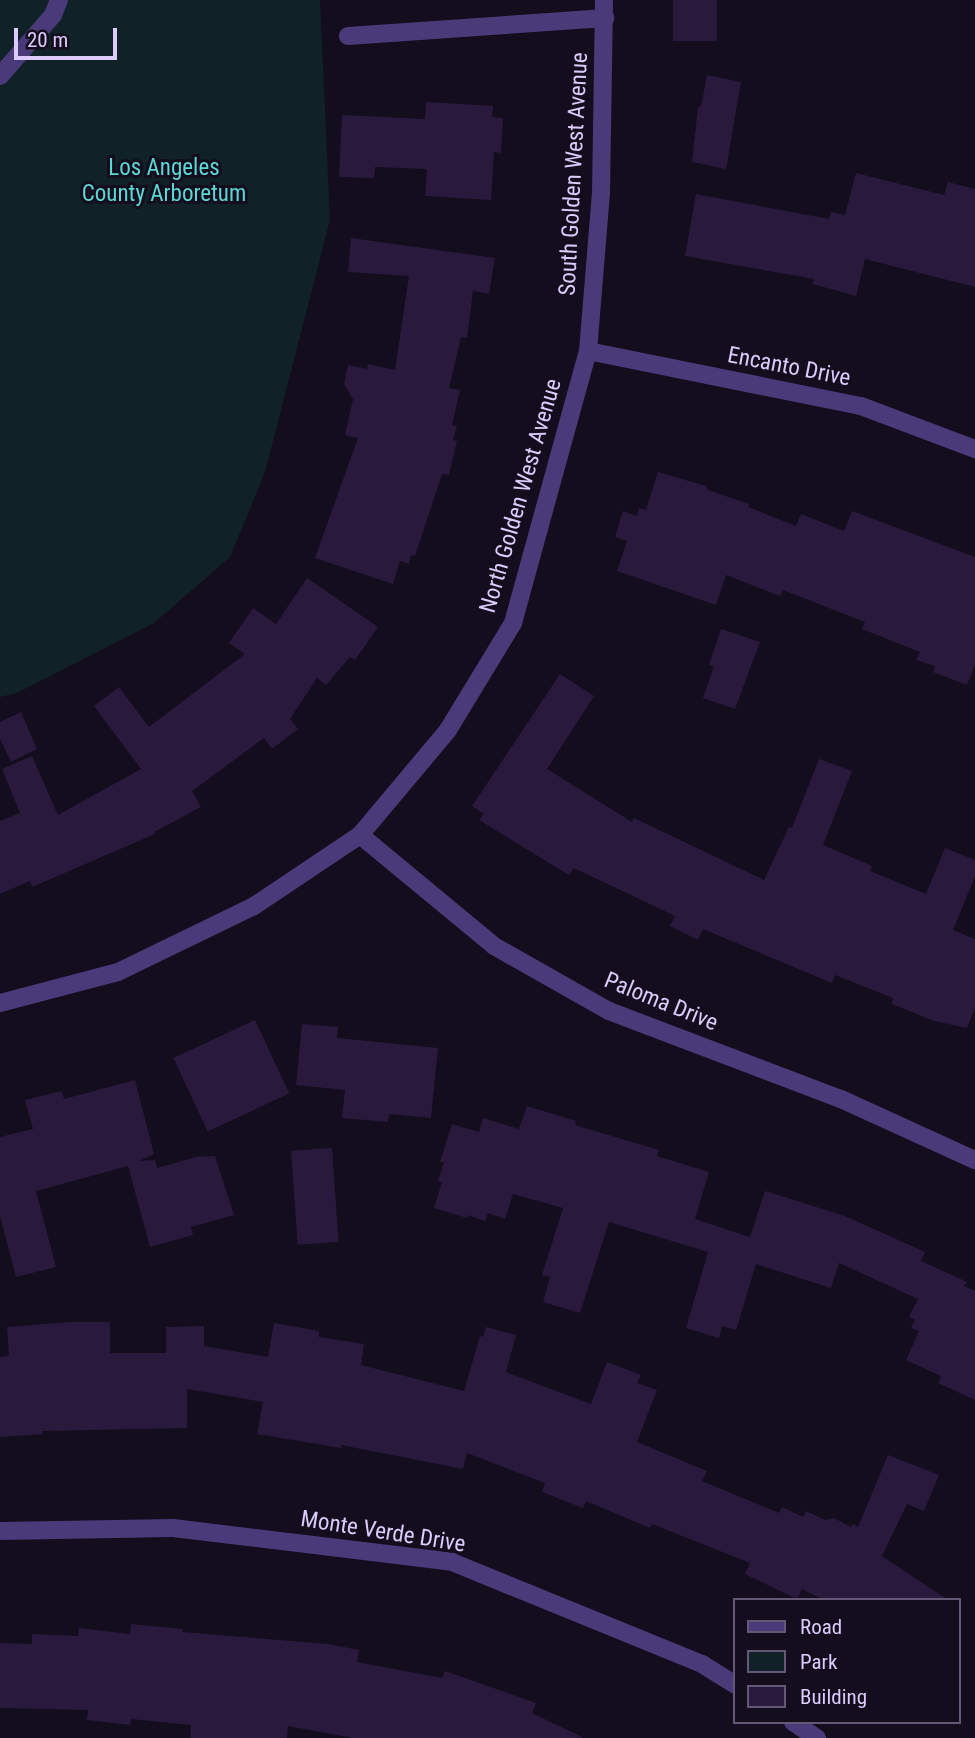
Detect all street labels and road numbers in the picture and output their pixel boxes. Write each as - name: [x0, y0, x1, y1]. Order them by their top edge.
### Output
- street label: South Golden West Avenue: [554, 52, 594, 296]
- street label: Encanto Drive: [725, 342, 853, 392]
- street label: North Golden West Avenue: [474, 376, 568, 616]
- street label: Paloma Drive: [600, 967, 722, 1037]
- street label: Monte Verde Drive: [299, 1505, 467, 1559]

